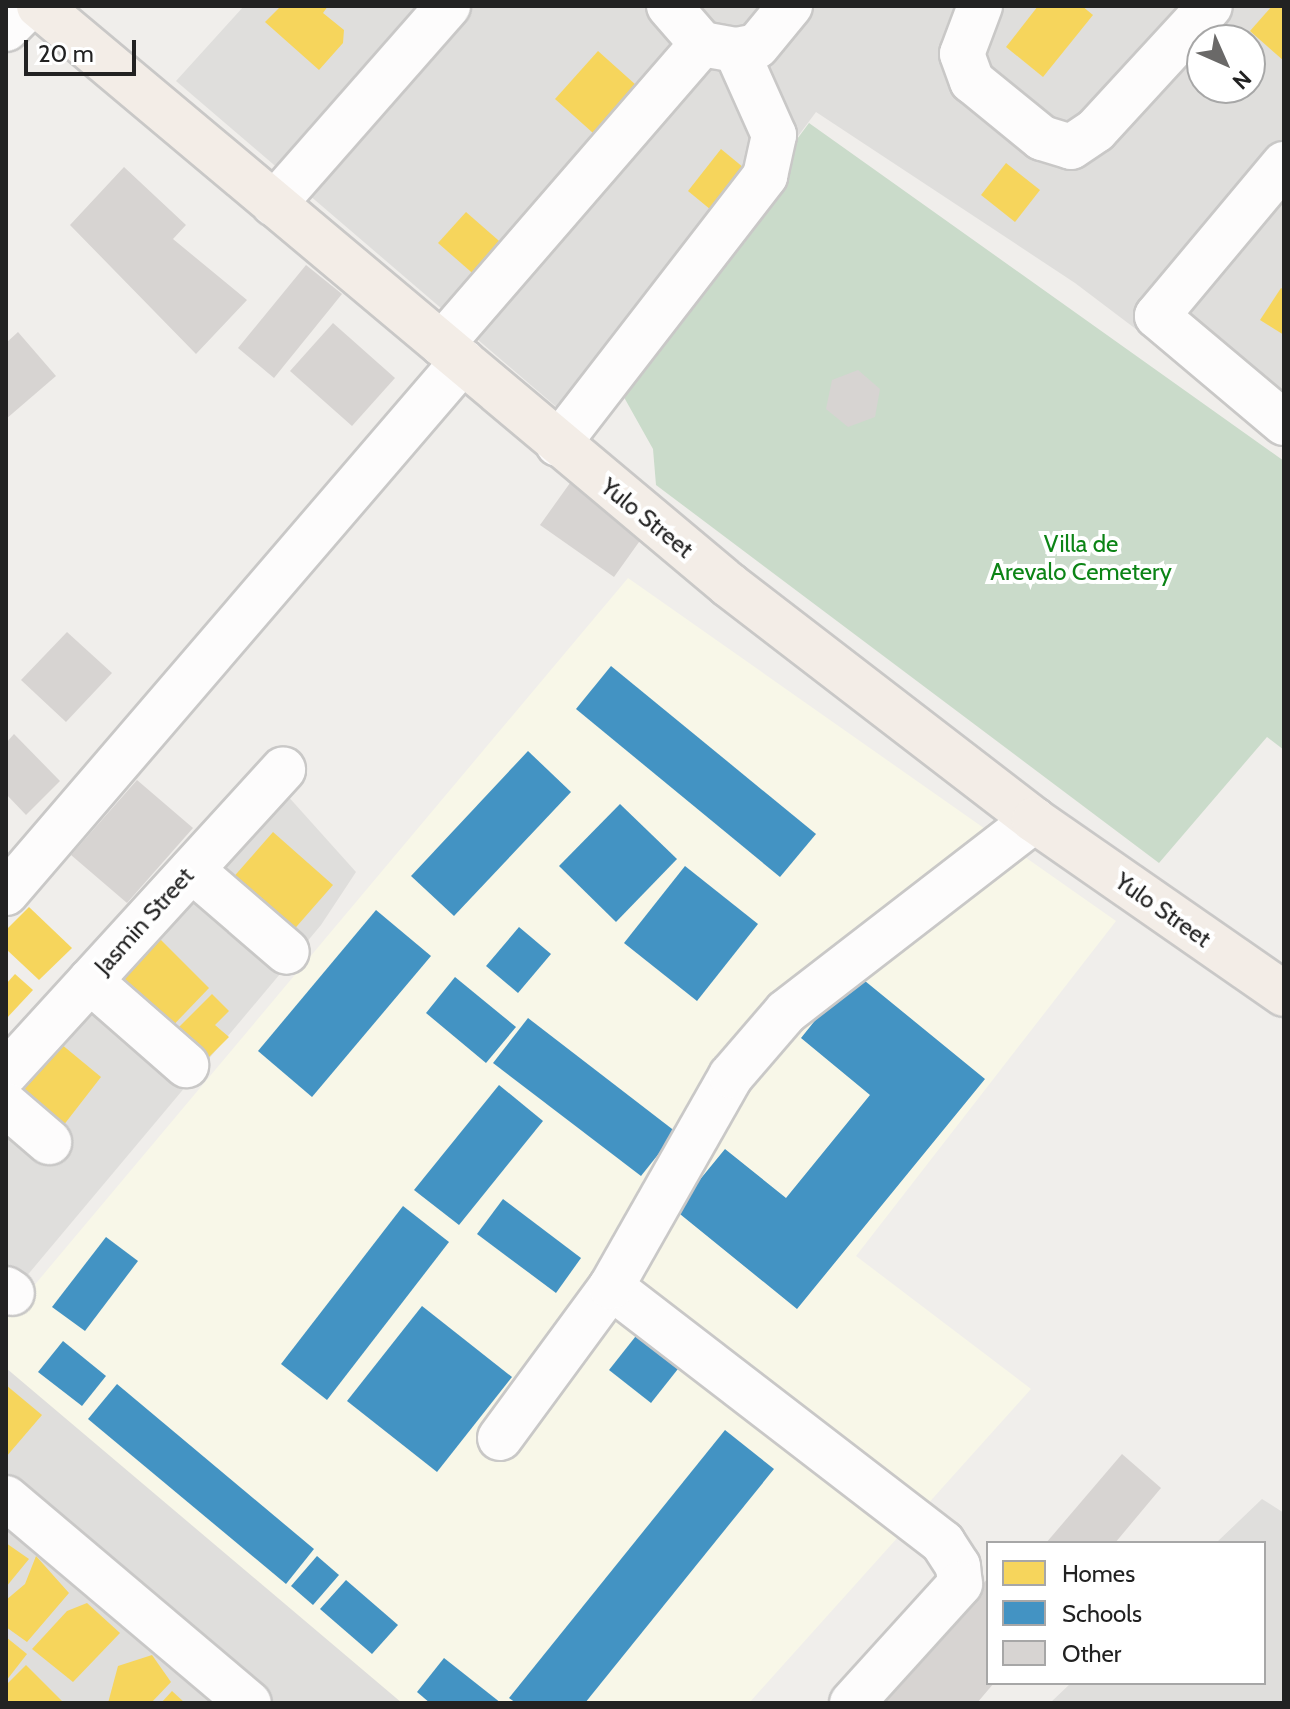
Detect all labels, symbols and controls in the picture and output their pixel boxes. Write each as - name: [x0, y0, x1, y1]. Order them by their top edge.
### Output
- scale bar: [28, 24, 140, 74]
- north arrow: [1186, 24, 1266, 104]
- text: 20 m: [38, 39, 94, 68]
- text: N: [1227, 65, 1257, 95]
- street label: Yulo Street: [595, 472, 699, 564]
- park label: Villa de Arevalo Cemetery: [990, 530, 1172, 586]
- street label: Jasmin Street: [88, 862, 200, 980]
- street label: Yulo Street: [1110, 867, 1216, 953]
- legend: [986, 1541, 1266, 1685]
- text: Homes: [1062, 1559, 1135, 1588]
- text: Schools: [1062, 1599, 1142, 1628]
- text: Other: [1062, 1639, 1121, 1668]

